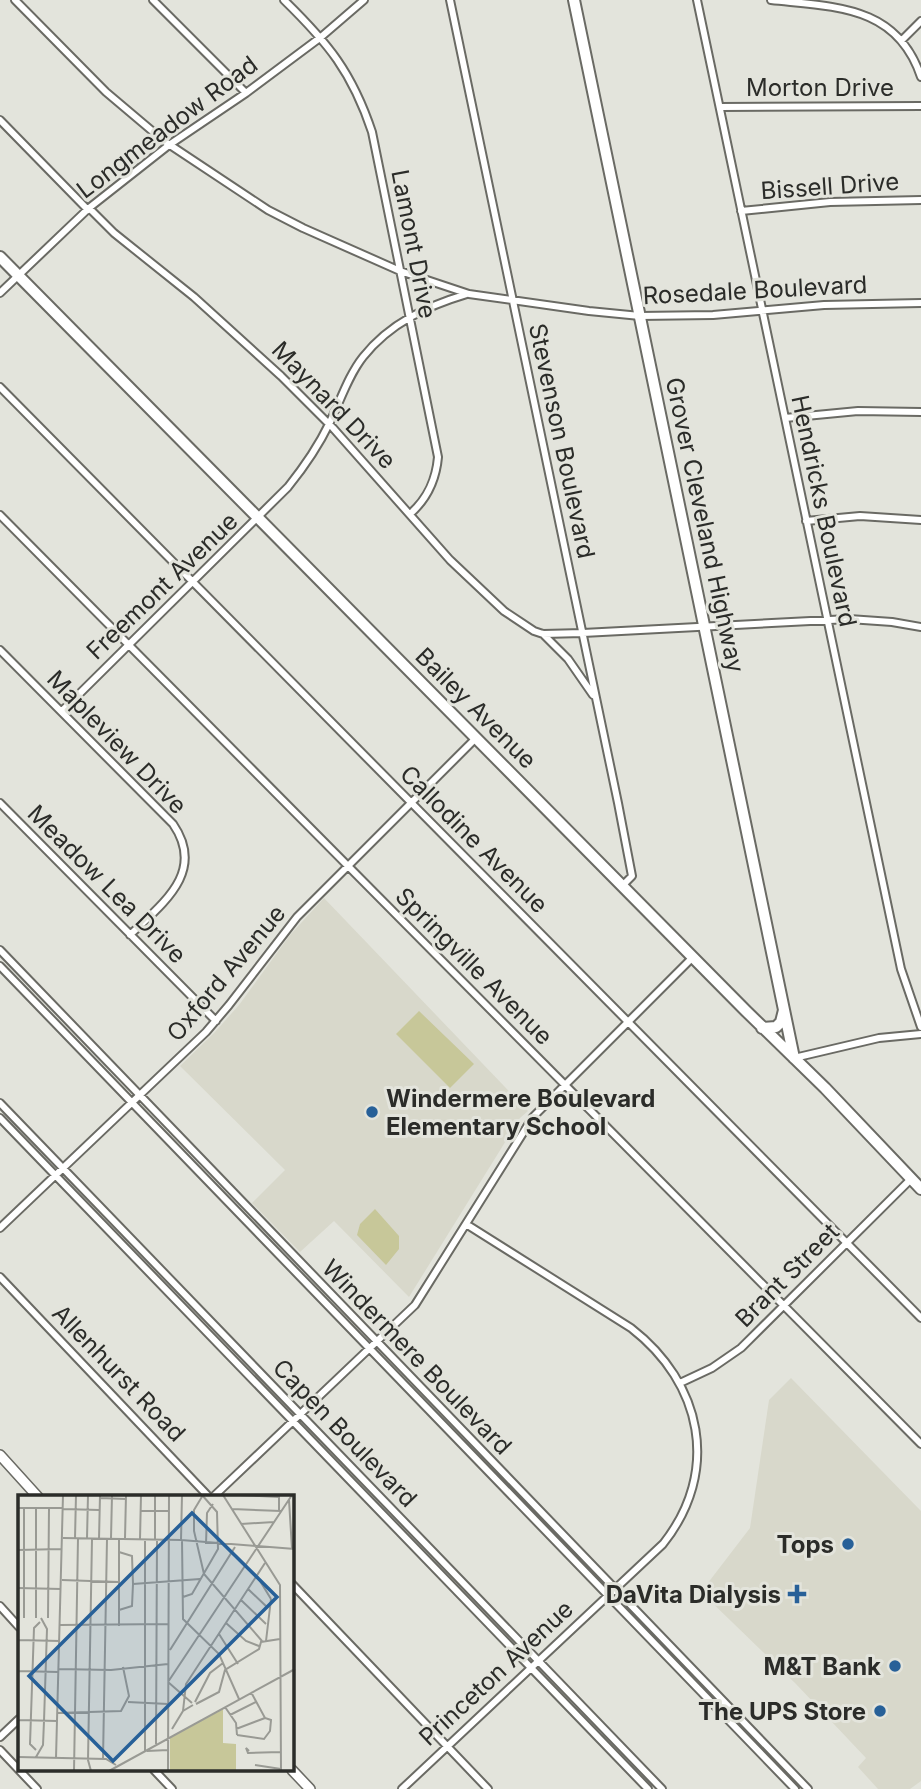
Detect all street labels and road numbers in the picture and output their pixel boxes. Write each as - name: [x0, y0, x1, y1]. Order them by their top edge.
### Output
- street label: Longmeadow Road: [71, 50, 263, 204]
- street label: Morton Drive: [746, 73, 894, 102]
- street label: Lamont Drive: [385, 167, 443, 321]
- street label: Bissell Drive: [760, 167, 900, 205]
- street label: Rosedale Boulevard: [642, 270, 868, 310]
- street label: Stevenson Boulevard: [523, 321, 601, 561]
- street label: Maynard Drive: [266, 335, 402, 475]
- street label: Grover Cleveland Highway: [660, 375, 750, 675]
- street label: Hendricks Boulevard: [785, 393, 863, 629]
- street label: Freemont Avenue: [80, 507, 244, 665]
- street label: Bailey Avenue: [410, 642, 542, 774]
- street label: Mapleview Drive: [41, 664, 193, 820]
- street label: Callodine Avenue: [394, 759, 554, 919]
- street label: Meadow Lea Drive: [22, 799, 192, 969]
- street label: Springville Avenue: [389, 881, 559, 1051]
- street label: Oxford Avenue: [161, 899, 291, 1047]
- street label: Brant Street: [729, 1217, 845, 1333]
- street label: Windermere Boulevard: [316, 1253, 518, 1461]
- street label: Allenhurst Road: [46, 1299, 192, 1447]
- street label: Capen Boulevard: [267, 1353, 423, 1513]
- street label: Princeton Avenue: [413, 1594, 579, 1752]

